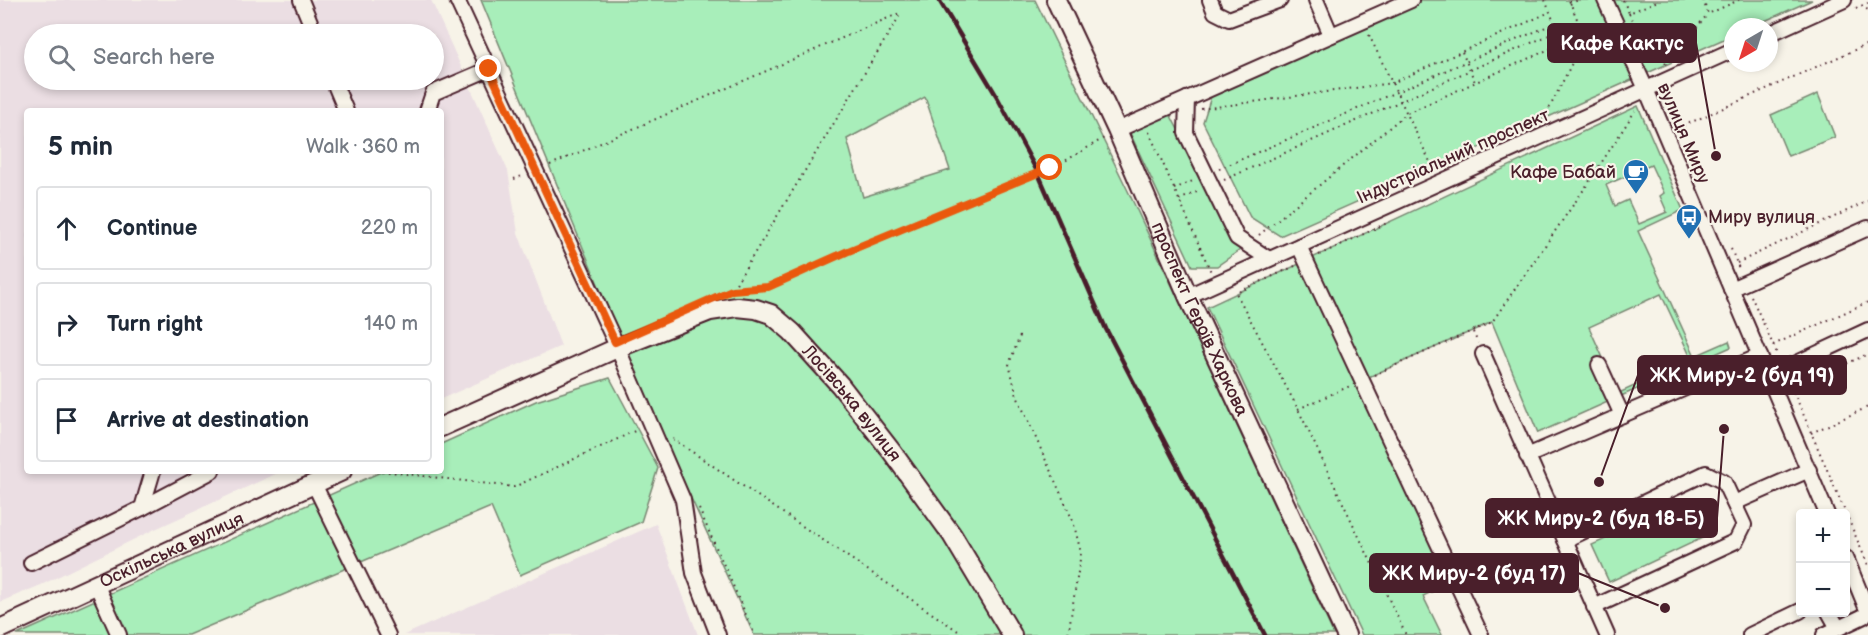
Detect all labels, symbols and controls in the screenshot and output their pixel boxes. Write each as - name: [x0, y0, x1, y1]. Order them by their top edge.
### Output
- north arrow: [1724, 18, 1778, 72]
- search box: [24, 24, 444, 90]
- callout: Кафе Кактус: [1548, 24, 1696, 62]
- text: Кафе Кактус: [1560, 32, 1684, 56]
- icon: search: [45, 41, 78, 74]
- text: Search here: [93, 44, 215, 71]
- route end: [475, 55, 501, 81]
- street label: вулиця Миру: [1653, 80, 1714, 187]
- street label: Індустріальний проспект: [1354, 104, 1553, 208]
- text: 5 min: [48, 132, 113, 163]
- text: Walk · 360 m: [306, 135, 420, 159]
- route start: [1036, 154, 1062, 180]
- cafe icon: Кафе Бабай: [1621, 157, 1651, 195]
- place label: Кафе Бабай: [1510, 162, 1616, 183]
- bus stop icon: Миру вулиця: [1674, 202, 1704, 240]
- place label: Миру вулиця: [1708, 207, 1815, 228]
- icon: ahead: [50, 212, 83, 245]
- text: Continue: [107, 215, 197, 242]
- text: 220 m: [361, 216, 418, 240]
- street label: проспект Героїв Харкова: [1147, 219, 1253, 420]
- icon: right: [50, 308, 83, 341]
- text: Turn right: [107, 311, 203, 338]
- text: 140 m: [364, 312, 418, 336]
- street label: Лосівська вулиця: [797, 340, 905, 466]
- callout: ЖК Миру-2 (буд 19): [1638, 356, 1846, 394]
- text: ЖК Миру-2 (буд 19): [1650, 364, 1834, 388]
- icon: arrive: [50, 404, 83, 437]
- text: Arrive at destination: [107, 407, 309, 434]
- callout: ЖК Миру-2 (буд 18-Б): [1486, 499, 1717, 537]
- text: ЖК Миру-2 (буд 18-Б): [1497, 507, 1705, 531]
- street label: Оскільська вулиця: [97, 508, 247, 592]
- map controls: [1796, 509, 1850, 617]
- button: +: [1796, 509, 1850, 563]
- callout: ЖК Миру-2 (буд 17): [1370, 554, 1578, 592]
- text: ЖК Миру-2 (буд 17): [1382, 562, 1566, 586]
- button: −: [1796, 563, 1850, 617]

